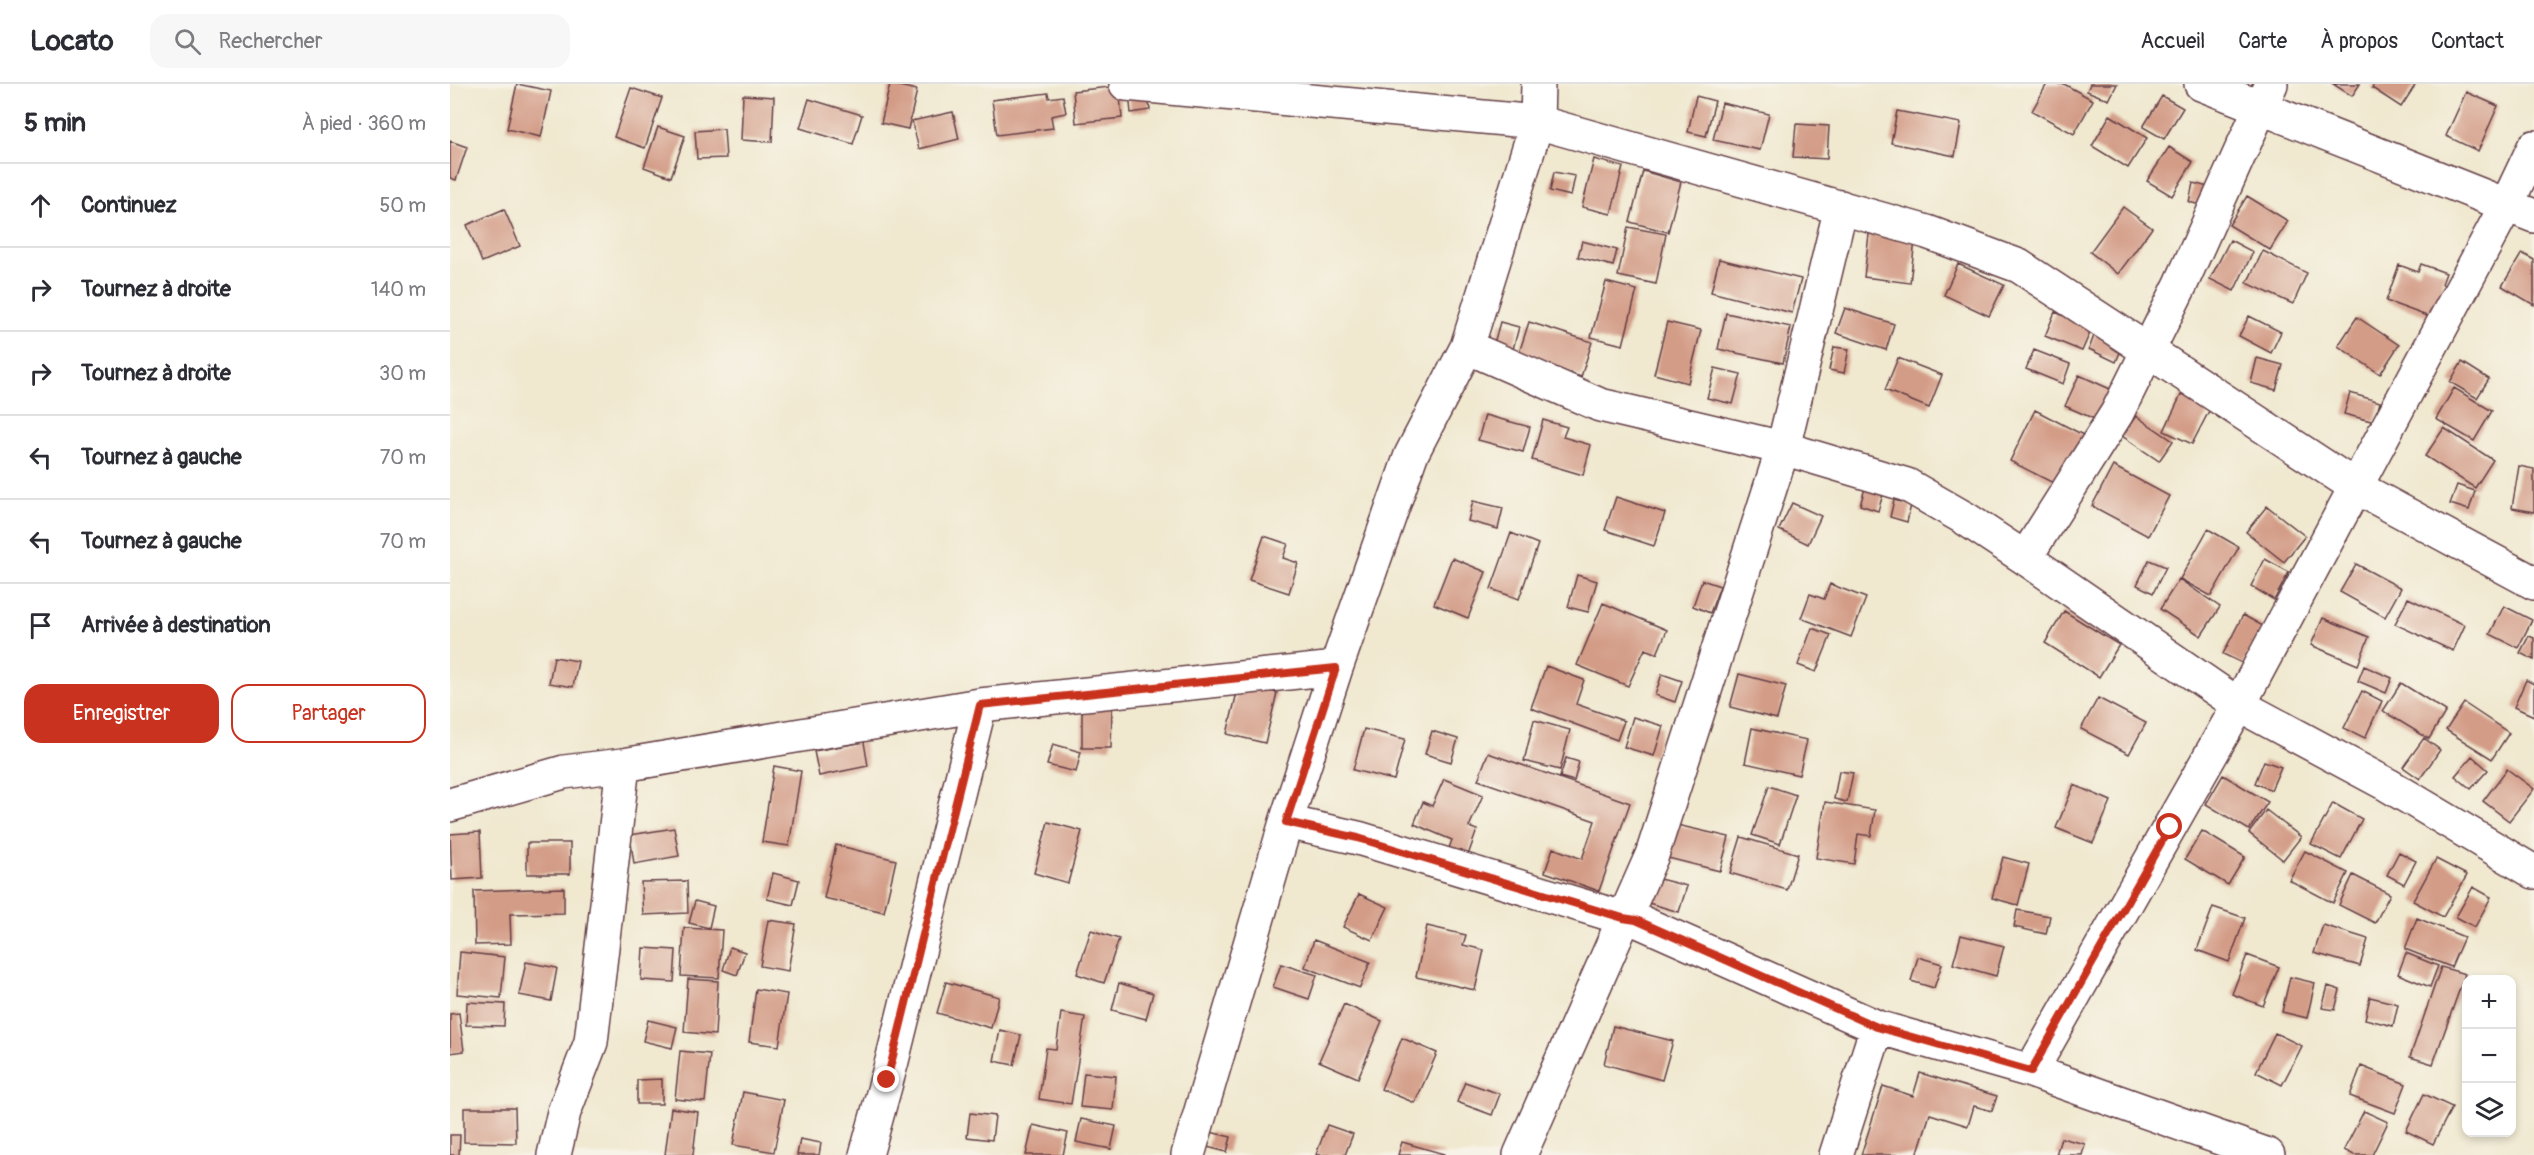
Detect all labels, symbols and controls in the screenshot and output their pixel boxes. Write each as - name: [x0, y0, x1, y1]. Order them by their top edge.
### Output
- search box: [150, 14, 570, 68]
- text: Locato: [30, 24, 114, 59]
- icon: search: [171, 25, 204, 58]
- text: Rechercher: [219, 27, 323, 55]
- text: Accueil: [2141, 28, 2205, 55]
- text: Carte: [2238, 28, 2287, 55]
- text: À propos: [2320, 28, 2398, 55]
- text: Contact: [2431, 28, 2504, 55]
- text: 5 min: [24, 107, 86, 139]
- text: À pied · 360 m: [302, 111, 426, 136]
- icon: ahead: [24, 189, 57, 222]
- text: Continuez: [81, 191, 177, 219]
- text: 50 m: [379, 193, 426, 218]
- icon: right: [24, 273, 57, 306]
- text: Tournez à droite: [81, 275, 231, 303]
- text: 140 m: [371, 277, 426, 302]
- icon: right: [24, 357, 57, 390]
- text: Tournez à droite: [81, 359, 231, 387]
- text: 30 m: [379, 361, 426, 386]
- icon: left: [24, 441, 57, 474]
- text: Tournez à gauche: [81, 443, 242, 471]
- text: 70 m: [380, 445, 426, 470]
- icon: left: [24, 525, 57, 558]
- text: Tournez à gauche: [81, 527, 242, 555]
- text: 70 m: [380, 529, 426, 554]
- icon: arrive: [24, 609, 57, 642]
- text: Arrivée à destination: [81, 611, 271, 639]
- button: Enregistrer: [24, 684, 219, 743]
- button: Partager: [231, 684, 426, 743]
- route start: [2156, 813, 2182, 839]
- map controls: [2462, 975, 2516, 1137]
- button: +: [2462, 975, 2516, 1029]
- button: −: [2462, 1029, 2516, 1083]
- route end: [873, 1066, 899, 1092]
- button: layers: [2462, 1083, 2516, 1137]

